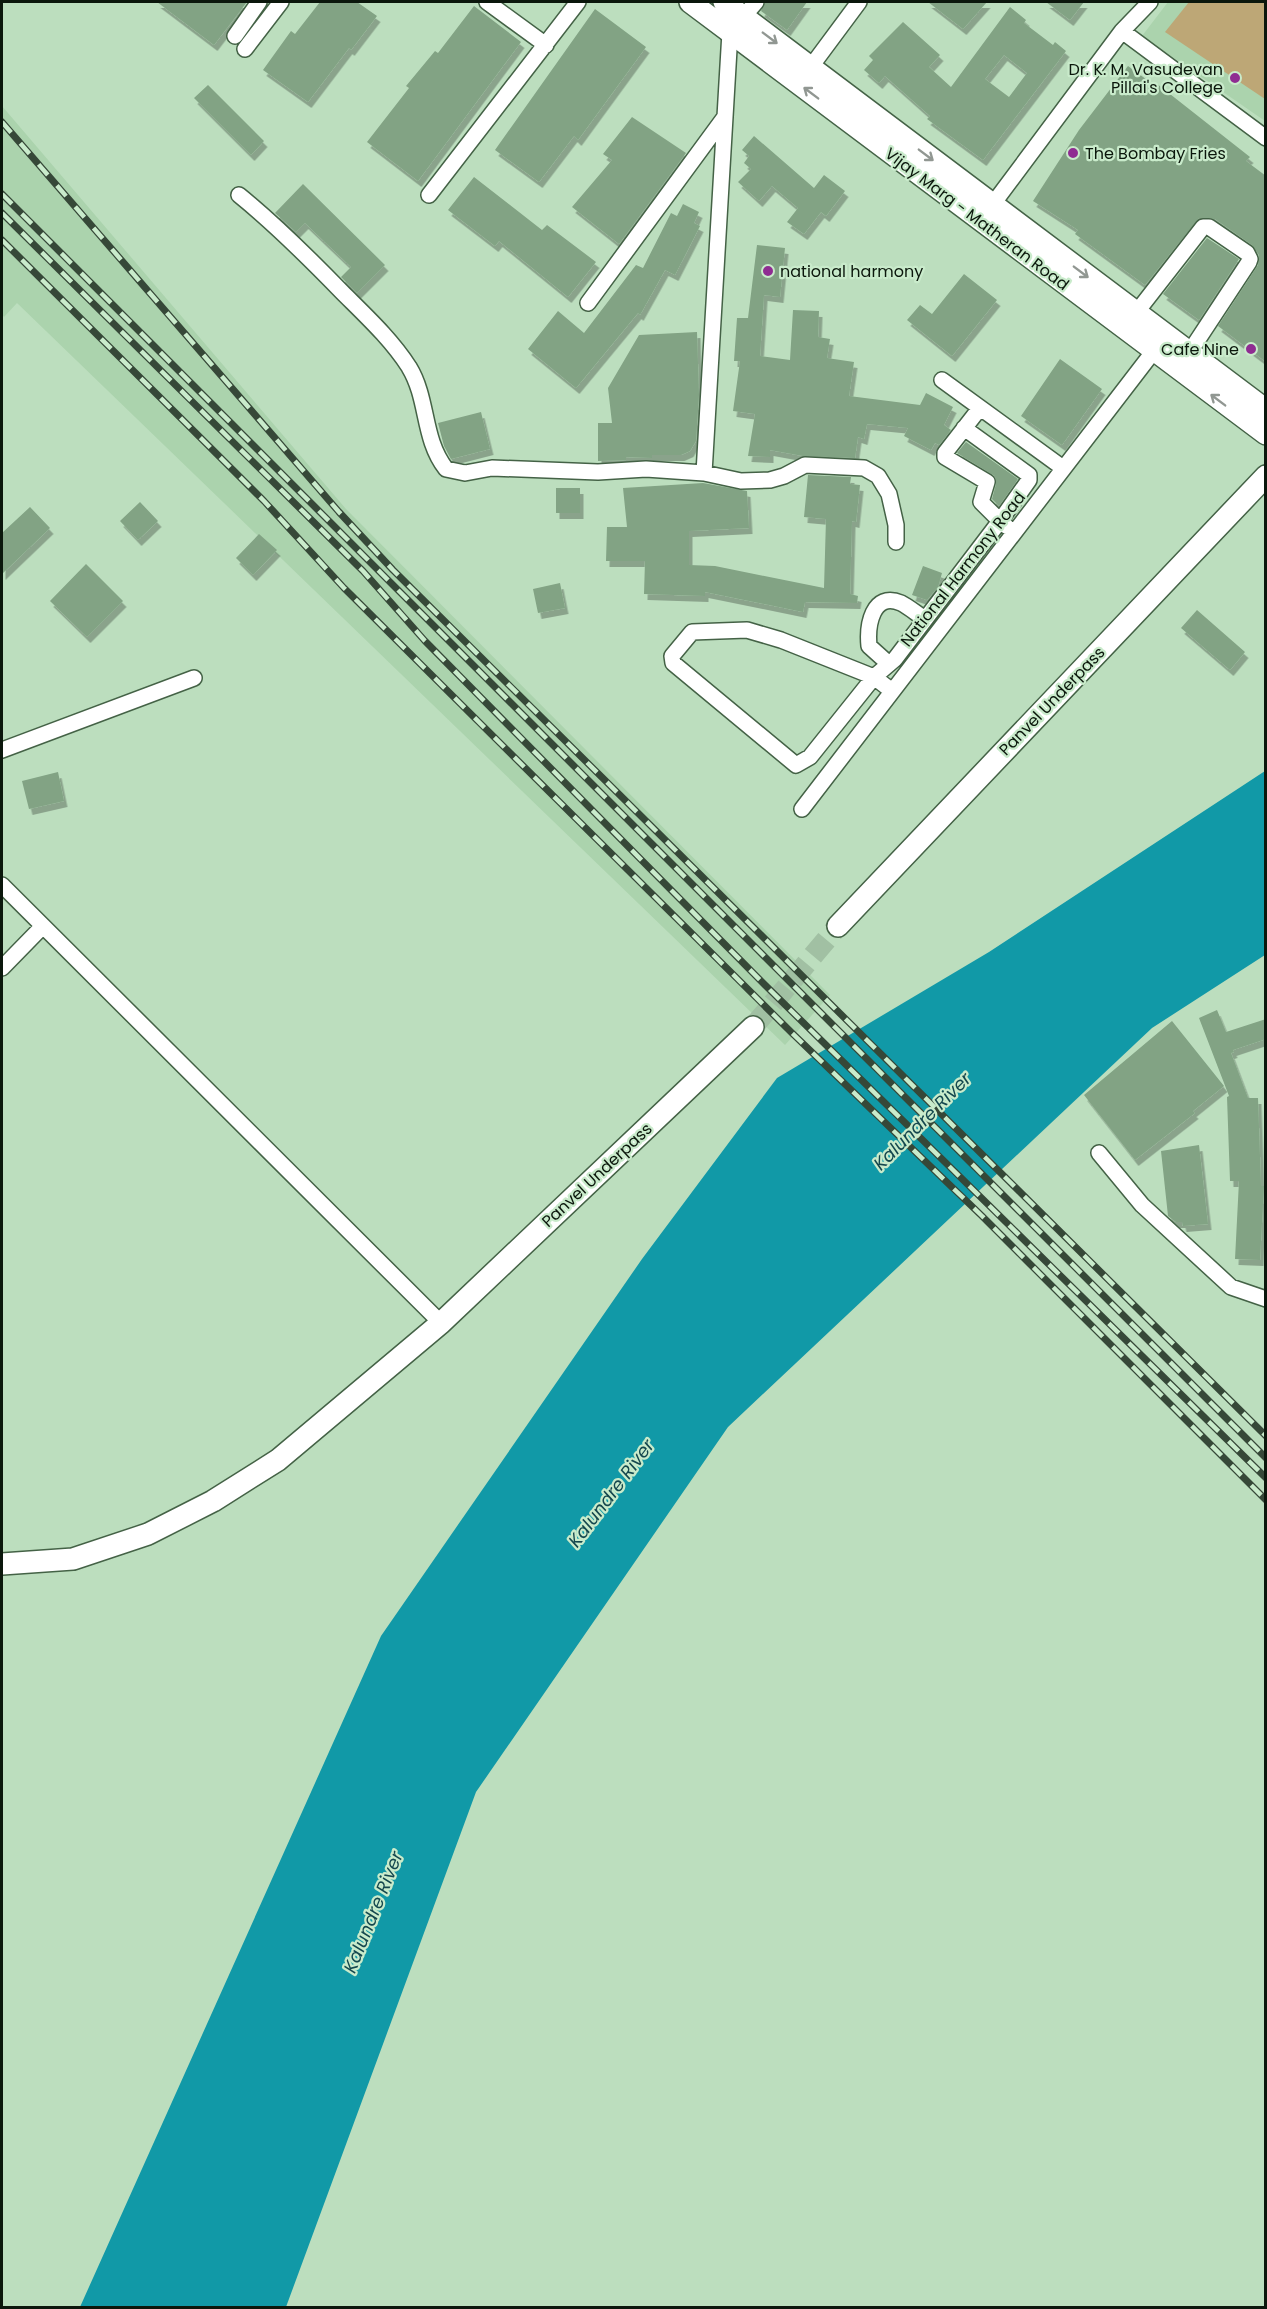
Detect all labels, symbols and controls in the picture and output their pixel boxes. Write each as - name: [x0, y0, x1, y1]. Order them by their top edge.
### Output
- one-way arrow: [761, 32, 777, 44]
- place label: Dr. K. M. Vasudevan Pillai's College: [1068, 58, 1223, 99]
- marker: Dr. K. M. Vasudevan Pillai's College: [1228, 71, 1242, 85]
- one-way arrow: [804, 87, 820, 99]
- street label: Vijay Marg - Matheran Road: [880, 142, 1074, 296]
- place label: The Bombay Fries: [1085, 142, 1226, 165]
- marker: The Bombay Fries: [1066, 146, 1080, 160]
- one-way arrow: [917, 149, 933, 161]
- place label: national harmony: [780, 260, 923, 283]
- marker: national harmony: [761, 264, 775, 278]
- one-way arrow: [1073, 266, 1089, 278]
- place label: Cafe Nine: [1161, 338, 1239, 361]
- marker: Cafe Nine: [1244, 342, 1258, 356]
- one-way arrow: [1211, 394, 1227, 407]
- street label: National Harmony Road: [895, 487, 1031, 651]
- street label: Panvel Underpass: [994, 641, 1110, 761]
- water label: Kalundre River: [867, 1066, 977, 1176]
- street label: Panvel Underpass: [537, 1118, 657, 1232]
- water label: Kalundre River: [562, 1433, 661, 1552]
- water label: Kalundre River: [337, 1846, 409, 1977]

